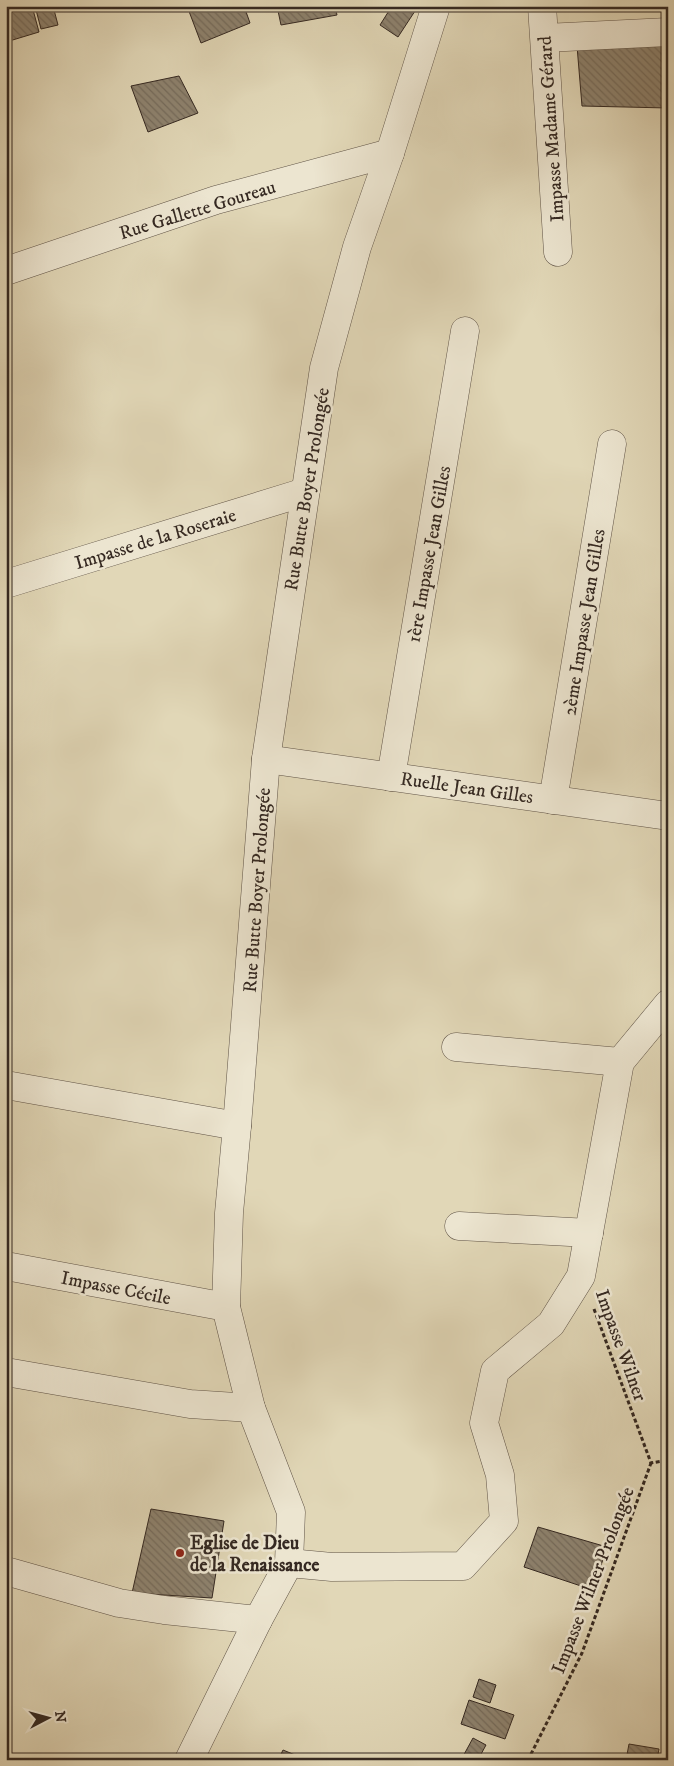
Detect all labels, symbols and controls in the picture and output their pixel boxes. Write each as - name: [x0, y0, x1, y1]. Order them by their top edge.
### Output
- street label: Impasse Madame Gérard: [533, 35, 569, 223]
- street label: Rue Gallette Goureau: [116, 176, 278, 245]
- street label: Rue Butte Boyer Prolongée: [280, 386, 335, 592]
- street label: 1ère Impasse Jean Gilles: [403, 464, 456, 644]
- street label: Impasse de la Roseraie: [72, 504, 239, 575]
- street label: 2ème Impasse Jean Gilles: [558, 527, 611, 717]
- street label: Ruelle Jean Gilles: [399, 768, 535, 809]
- street label: Rue Butte Boyer Prolongée: [239, 787, 276, 993]
- street label: Impasse Cécile: [59, 1267, 173, 1310]
- street label: Impasse Wilner: [590, 1287, 651, 1404]
- street label: Impasse Wilner Prolongée: [547, 1484, 640, 1677]
- place label: Eglise de Dieu de la Renaissance: [190, 1532, 319, 1577]
- marker: Eglise de Dieu de la Renaissance: [174, 1547, 186, 1559]
- north arrow: [22, 1694, 72, 1744]
- text: N: [50, 1710, 70, 1724]

